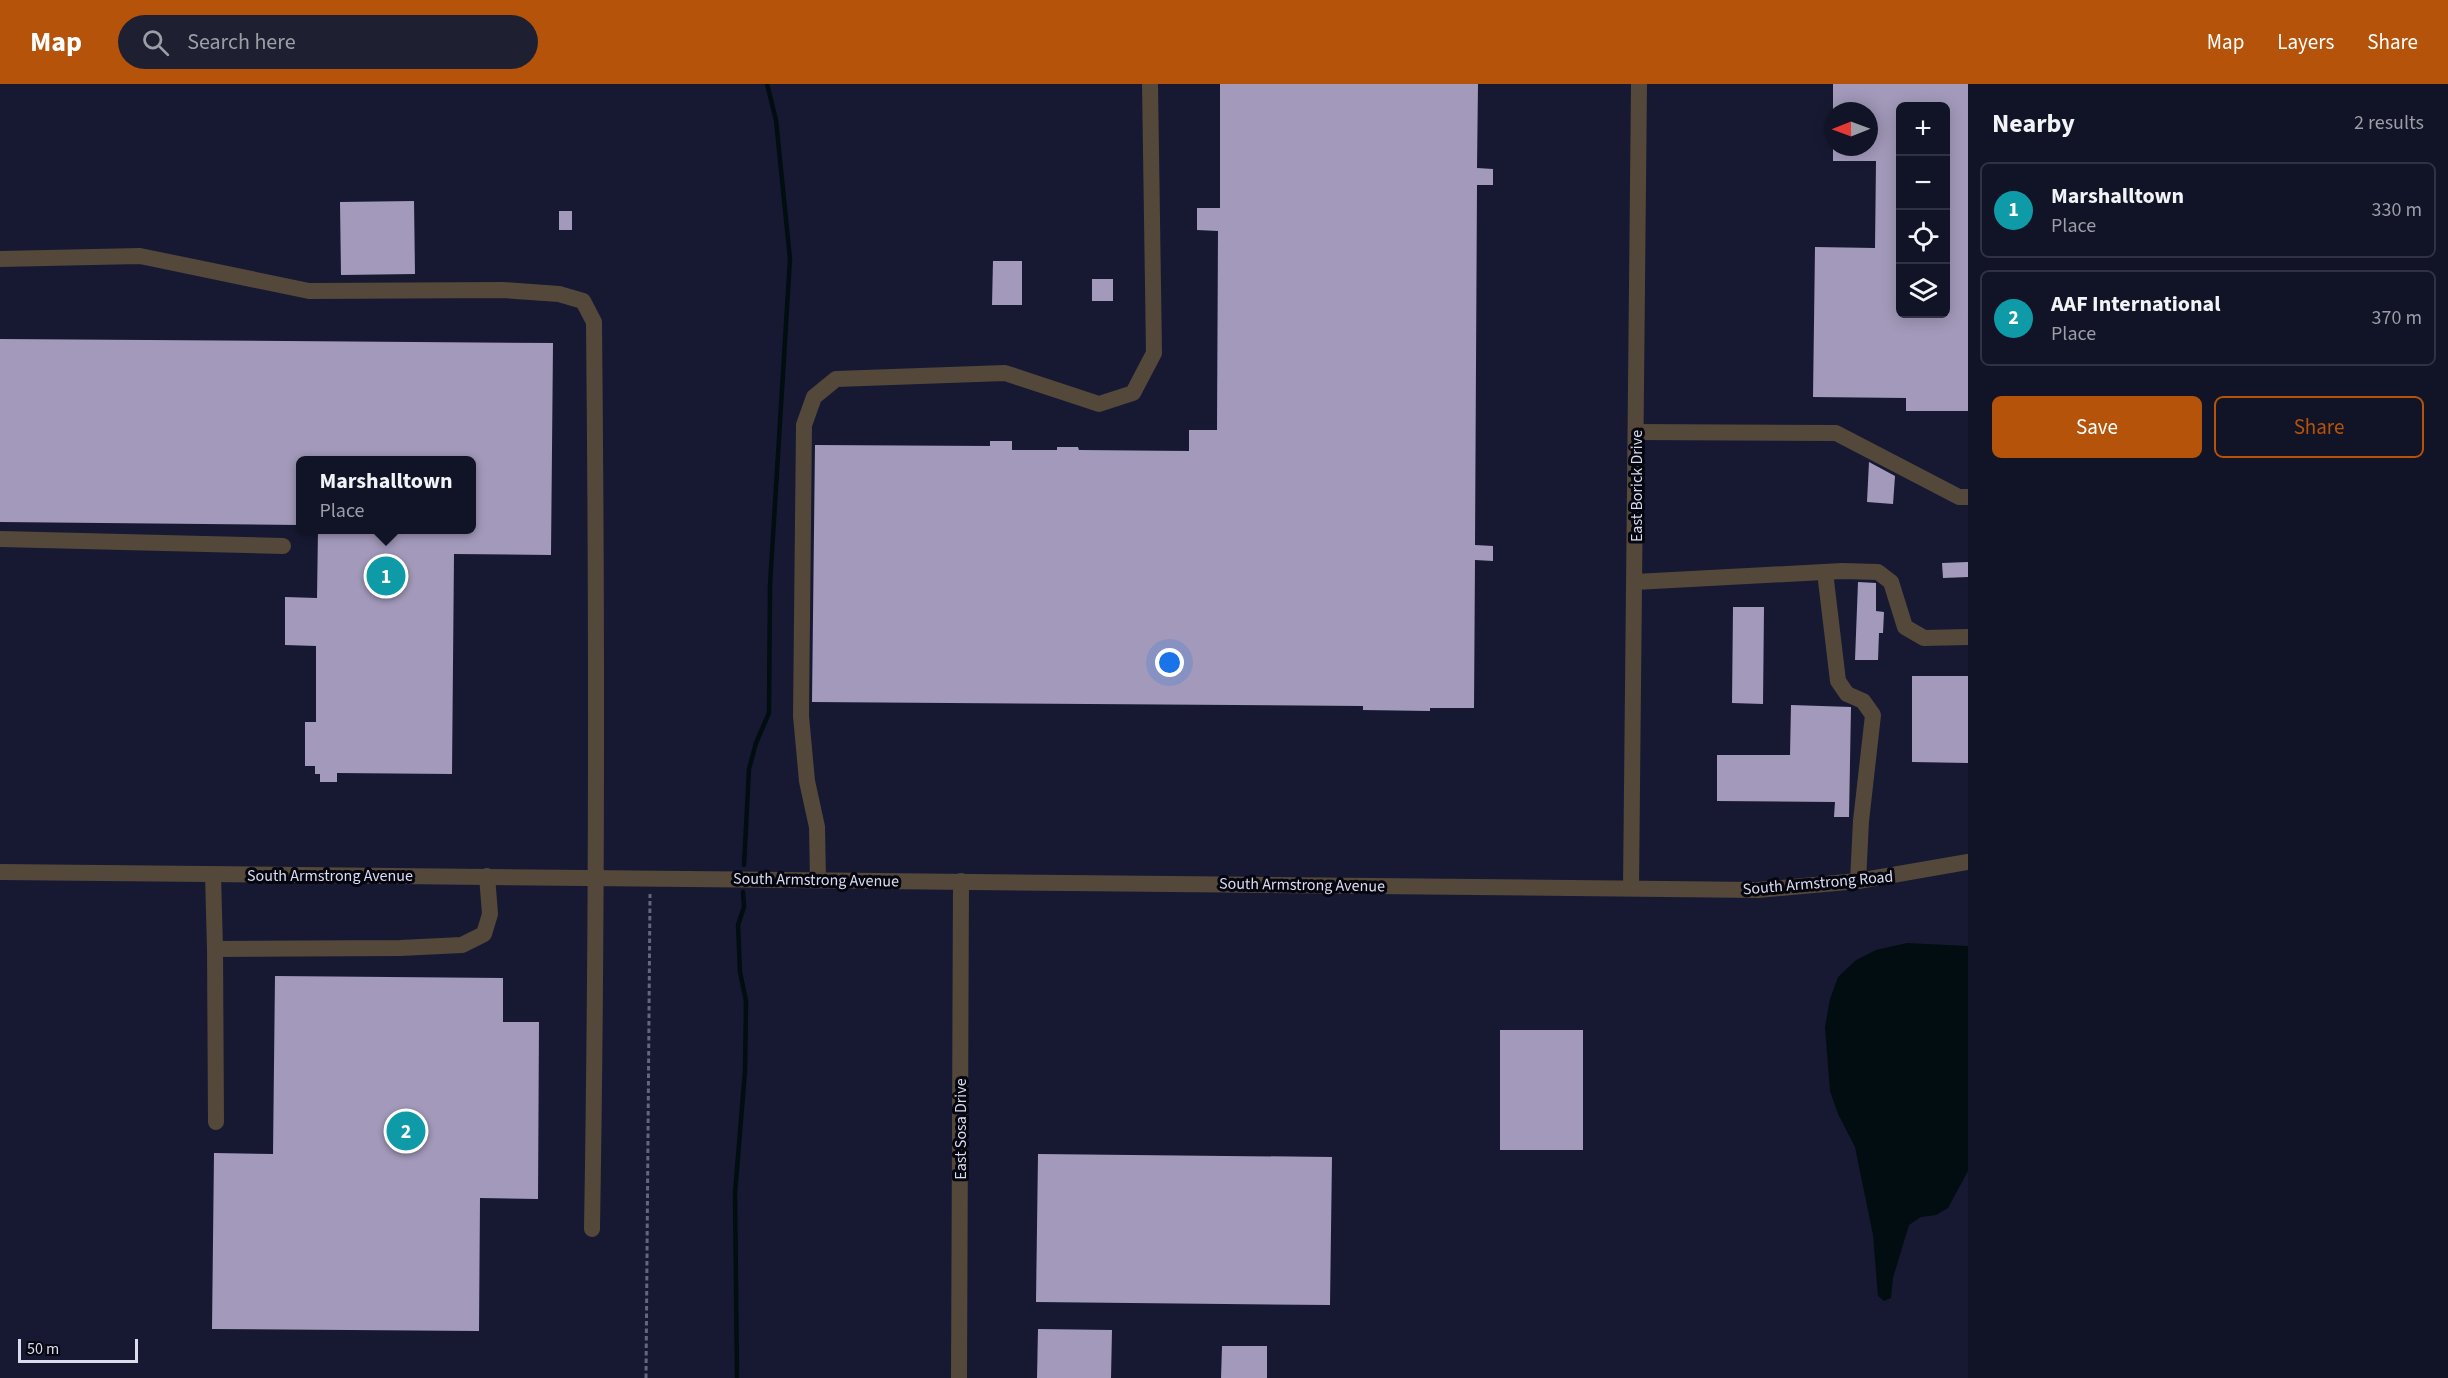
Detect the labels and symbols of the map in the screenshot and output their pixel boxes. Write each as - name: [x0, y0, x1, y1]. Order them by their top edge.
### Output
- north arrow: [1824, 102, 1878, 156]
- street label: East Borick Drive: [1626, 430, 1648, 542]
- pin: 1: [366, 554, 406, 598]
- your location: [1155, 648, 1184, 677]
- street label: South Armstrong Avenue: [247, 865, 413, 887]
- street label: South Armstrong Road: [1742, 865, 1894, 901]
- street label: South Armstrong Avenue: [733, 868, 899, 892]
- street label: South Armstrong Avenue: [1219, 873, 1385, 897]
- street label: East Sosa Drive: [950, 1078, 972, 1180]
- pin: 2: [386, 1108, 426, 1154]
- scale bar: [18, 1336, 138, 1364]

